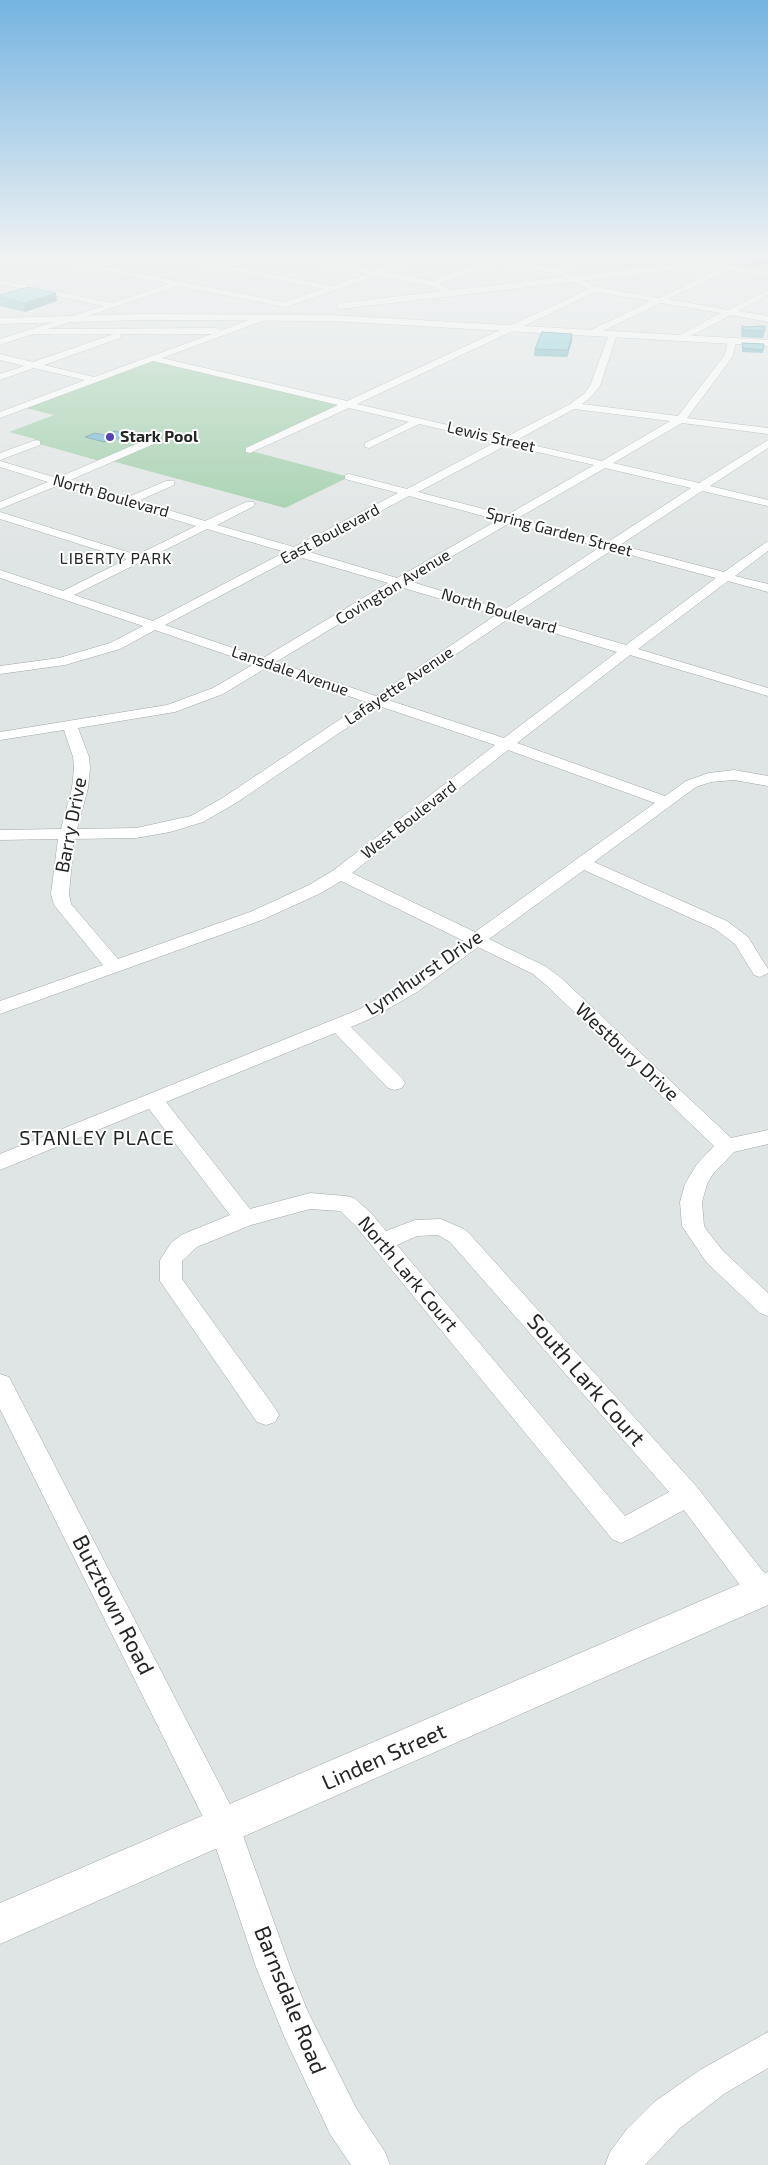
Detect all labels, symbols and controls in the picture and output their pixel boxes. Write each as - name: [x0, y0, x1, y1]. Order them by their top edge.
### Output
- street label: Lewis Street: [445, 418, 537, 456]
- place label: Stark Pool: [120, 427, 198, 447]
- marker: Stark Pool: [104, 431, 116, 443]
- street label: North Boulevard: [51, 470, 171, 522]
- street label: East Boulevard: [277, 500, 383, 568]
- street label: Spring Garden Street: [484, 503, 634, 561]
- street label: Covington Avenue: [332, 545, 454, 629]
- district label: LIBERTY PARK: [58, 549, 174, 569]
- street label: North Boulevard: [439, 584, 559, 638]
- street label: Lansdale Avenue: [229, 642, 351, 700]
- street label: Lafayette Avenue: [341, 643, 457, 729]
- street label: Barry Drive: [51, 775, 91, 875]
- street label: West Boulevard: [358, 777, 460, 863]
- street label: Lynnhurst Drive: [361, 925, 487, 1021]
- street label: Westbury Drive: [570, 998, 684, 1106]
- district label: STANLEY PLACE: [18, 1126, 176, 1150]
- street label: North Lark Court: [353, 1212, 463, 1336]
- street label: South Lark Court: [521, 1308, 651, 1452]
- street label: Butztown Road: [66, 1531, 160, 1679]
- street label: Linden Street: [318, 1718, 450, 1796]
- street label: Barnsdale Road: [248, 1922, 332, 2078]

